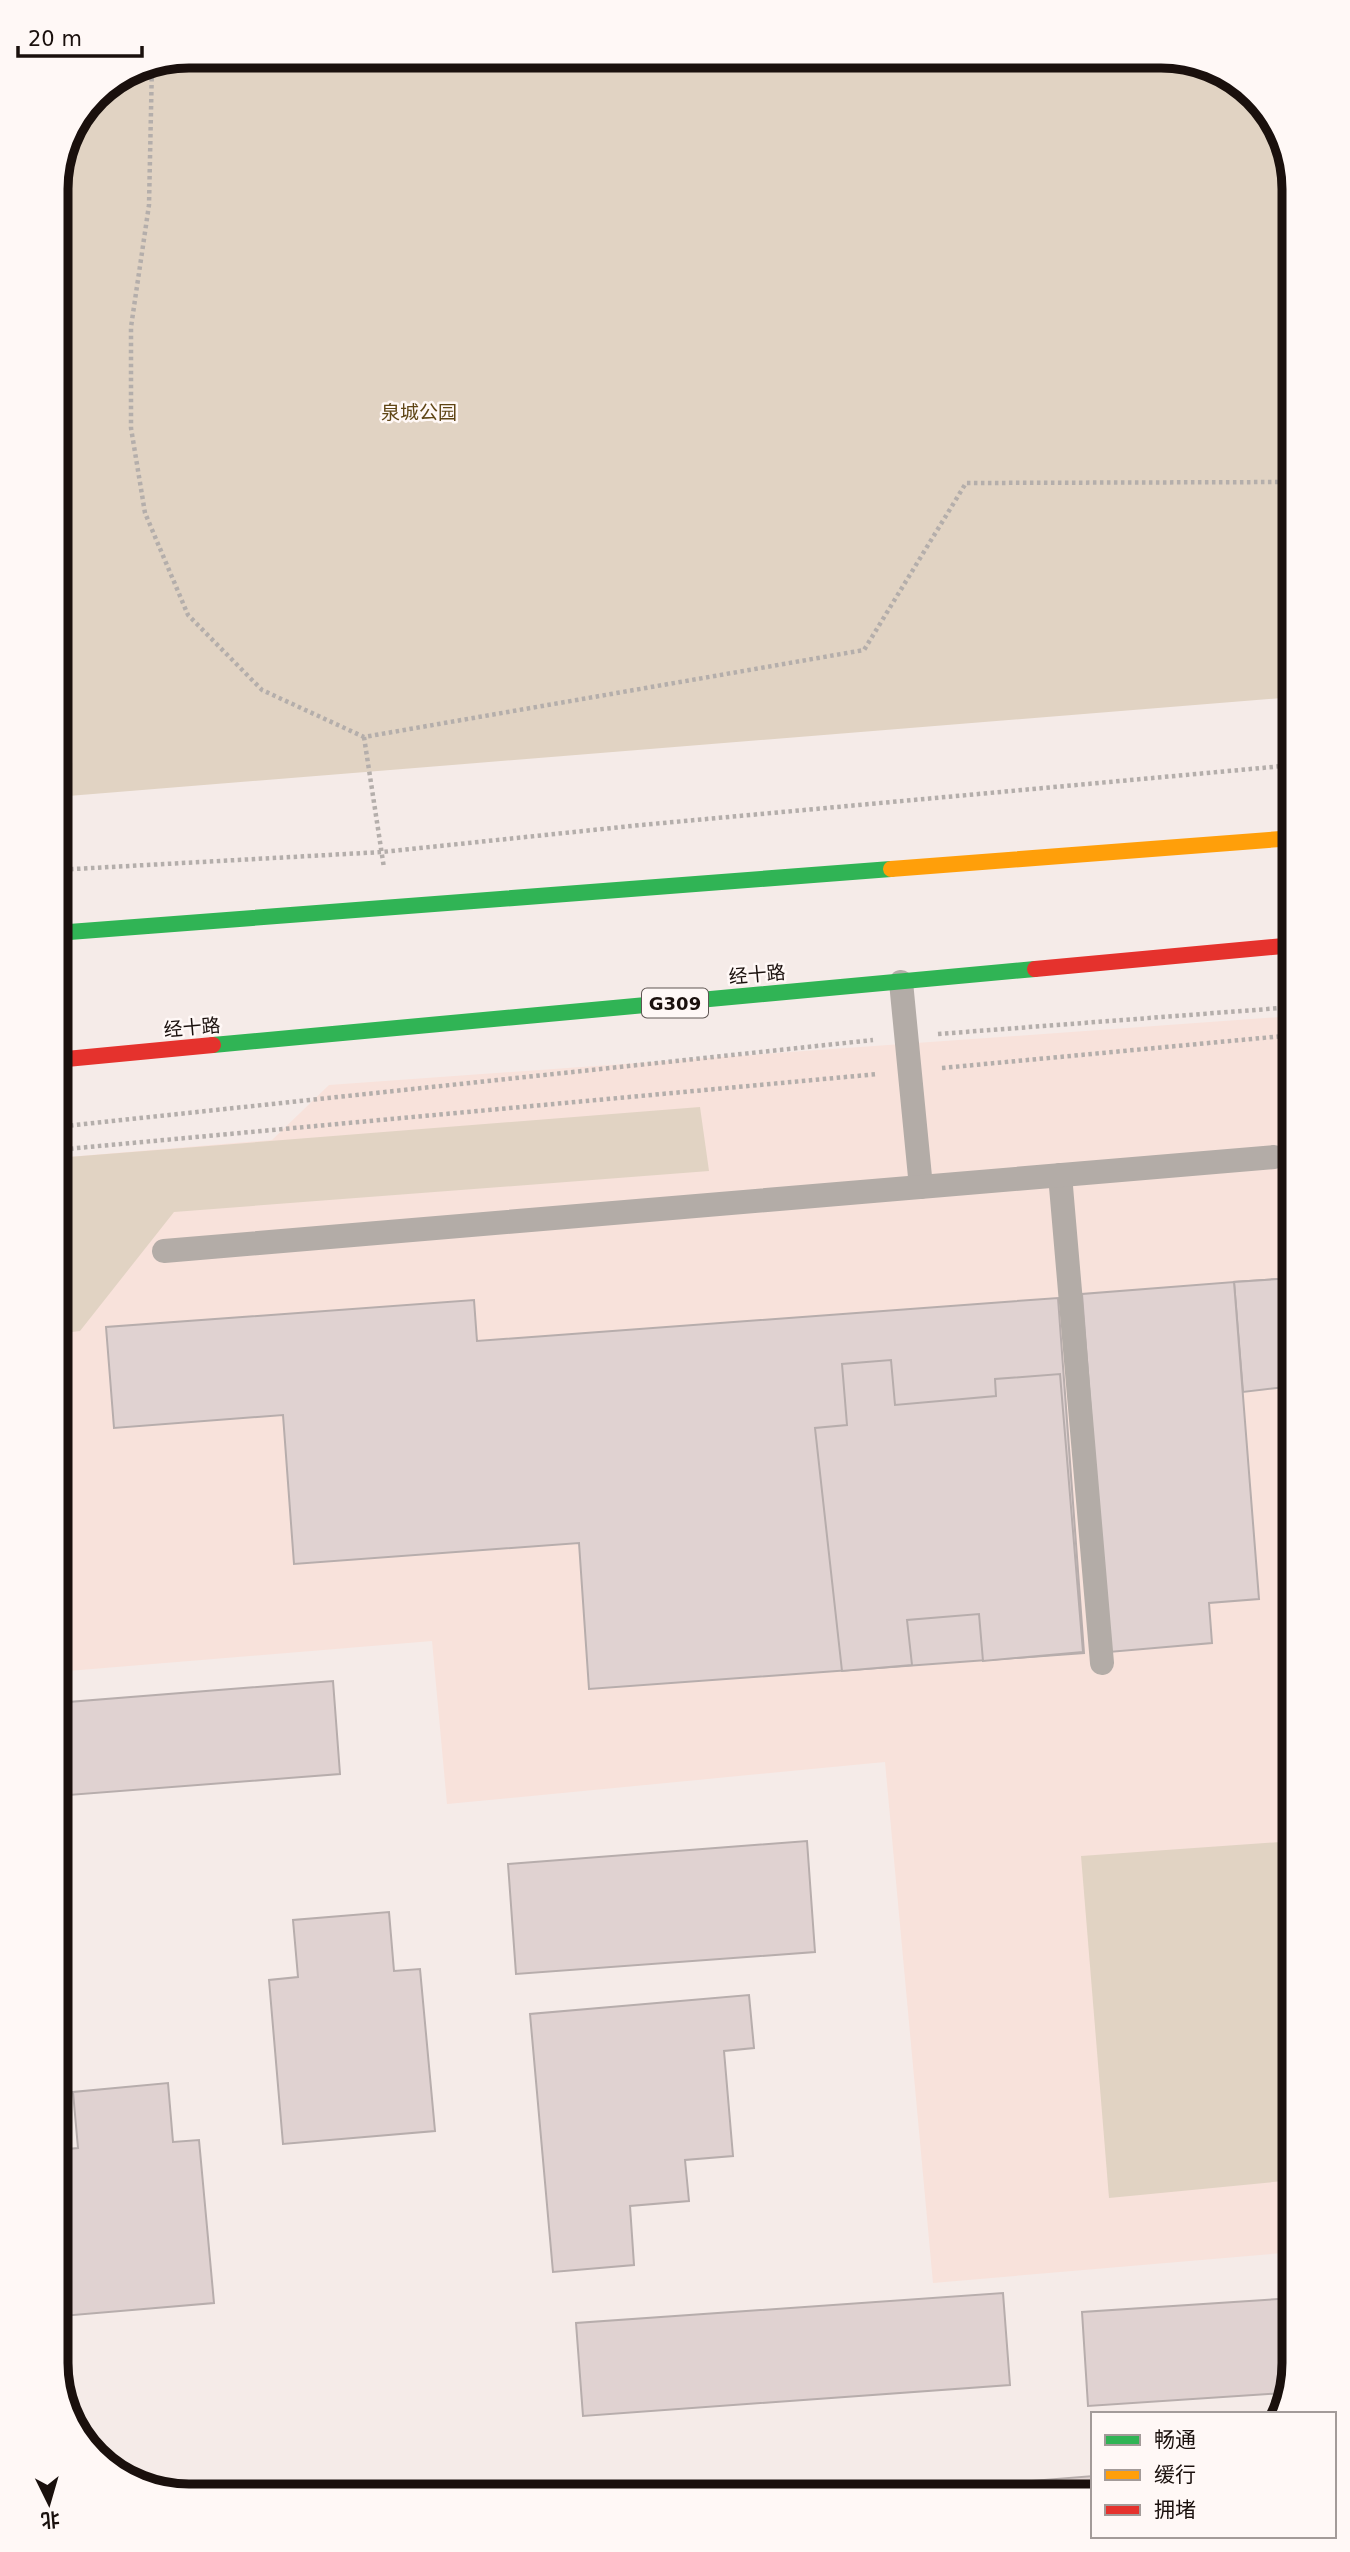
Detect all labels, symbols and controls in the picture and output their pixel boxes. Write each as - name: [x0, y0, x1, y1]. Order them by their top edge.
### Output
- scale bar: [18, 14, 142, 58]
- text: 20 m: [28, 27, 82, 51]
- park label: 泉城公园: [381, 401, 457, 423]
- street label: 经十路: [728, 961, 786, 987]
- road number: G309: [642, 988, 708, 1018]
- street label: 经十路: [163, 1014, 221, 1040]
- legend: [1091, 2412, 1336, 2538]
- text: 畅通: [1154, 2428, 1196, 2452]
- text: 缓行: [1154, 2463, 1196, 2487]
- north arrow: [14, 2468, 84, 2538]
- text: 拥堵: [1154, 2498, 1196, 2522]
- text: 北: [40, 2508, 61, 2532]

